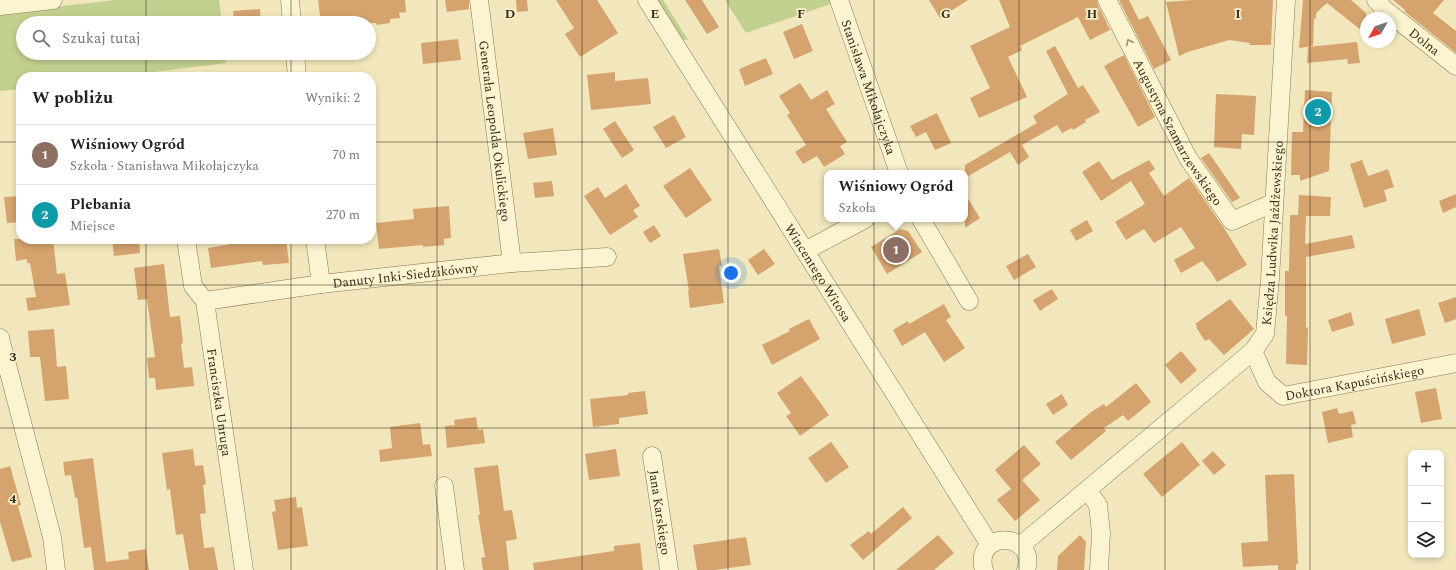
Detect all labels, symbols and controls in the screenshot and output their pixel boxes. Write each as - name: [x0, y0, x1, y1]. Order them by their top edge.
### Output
- text: D: [505, 4, 515, 24]
- text: E: [651, 4, 660, 24]
- text: F: [797, 4, 805, 24]
- text: G: [941, 4, 951, 24]
- text: H: [1087, 4, 1098, 24]
- text: I: [1235, 4, 1241, 24]
- north arrow: [1360, 12, 1396, 48]
- search box: [16, 16, 376, 60]
- street label: Stanisława Mikołajczyka: [836, 17, 901, 158]
- street label: Dolna: [1404, 23, 1444, 61]
- icon: search: [30, 27, 52, 49]
- text: Szukaj tutaj: [62, 27, 141, 50]
- street label: Generała Leopolda Okulickiego: [473, 39, 516, 223]
- one-way arrow: [1126, 39, 1134, 47]
- street label: Augustyna Szamarzewskiego: [1128, 55, 1227, 210]
- text: W pobliżu: [32, 85, 113, 111]
- text: Wyniki: 2: [305, 88, 360, 108]
- pin: 2: [1305, 97, 1331, 127]
- text: Wiśniowy Ogród: [70, 133, 185, 156]
- street label: Księdza Ludwika Jażdżewskiego: [1257, 140, 1289, 326]
- text: 1: [41, 145, 49, 165]
- text: 70 m: [333, 145, 360, 165]
- text: Szkoła · Stanisława Mikołajczyka: [70, 156, 259, 176]
- popup: [824, 170, 968, 222]
- text: Wiśniowy Ogród: [839, 175, 953, 198]
- text: Plebania: [70, 193, 131, 216]
- text: Szkoła: [839, 198, 876, 218]
- text: 2: [41, 205, 49, 225]
- text: 270 m: [326, 205, 360, 225]
- text: Miejsce: [70, 216, 115, 236]
- street label: Wincentego Witosa: [779, 220, 857, 327]
- pin: 1: [883, 235, 909, 265]
- street label: Danuty Inki-Siedzikówny: [331, 258, 480, 294]
- your location: [721, 263, 741, 283]
- text: 3: [9, 347, 17, 367]
- street label: Franciszka Unruga: [201, 347, 236, 458]
- street label: Doktora Kapuścińskiego: [1283, 360, 1426, 406]
- map controls: [1408, 450, 1444, 558]
- button: +: [1408, 450, 1444, 486]
- street label: Jana Karskiego: [643, 469, 676, 556]
- button: −: [1408, 486, 1444, 522]
- text: 4: [9, 489, 17, 509]
- button: layers: [1408, 522, 1444, 558]

